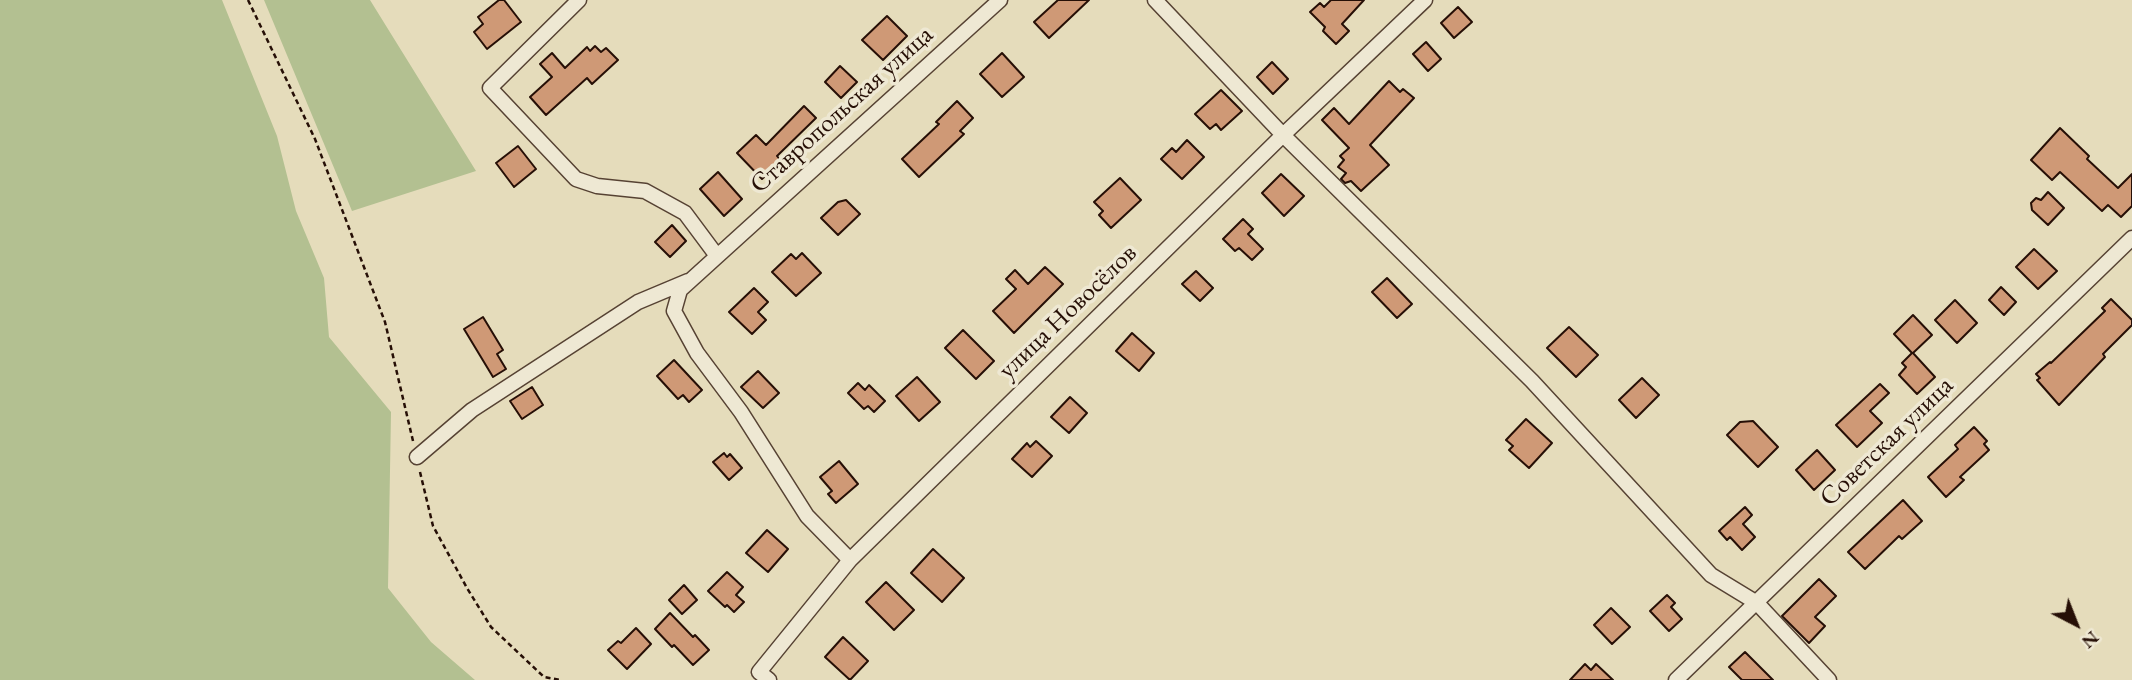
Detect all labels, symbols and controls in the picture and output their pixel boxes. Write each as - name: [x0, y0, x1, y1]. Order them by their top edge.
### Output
- street label: Ставропольская улица: [744, 20, 940, 200]
- street label: улица Новосёлов: [992, 238, 1144, 386]
- street label: Советская улица: [1814, 371, 1960, 513]
- north arrow: [2041, 589, 2111, 659]
- text: N: [2076, 626, 2104, 654]

